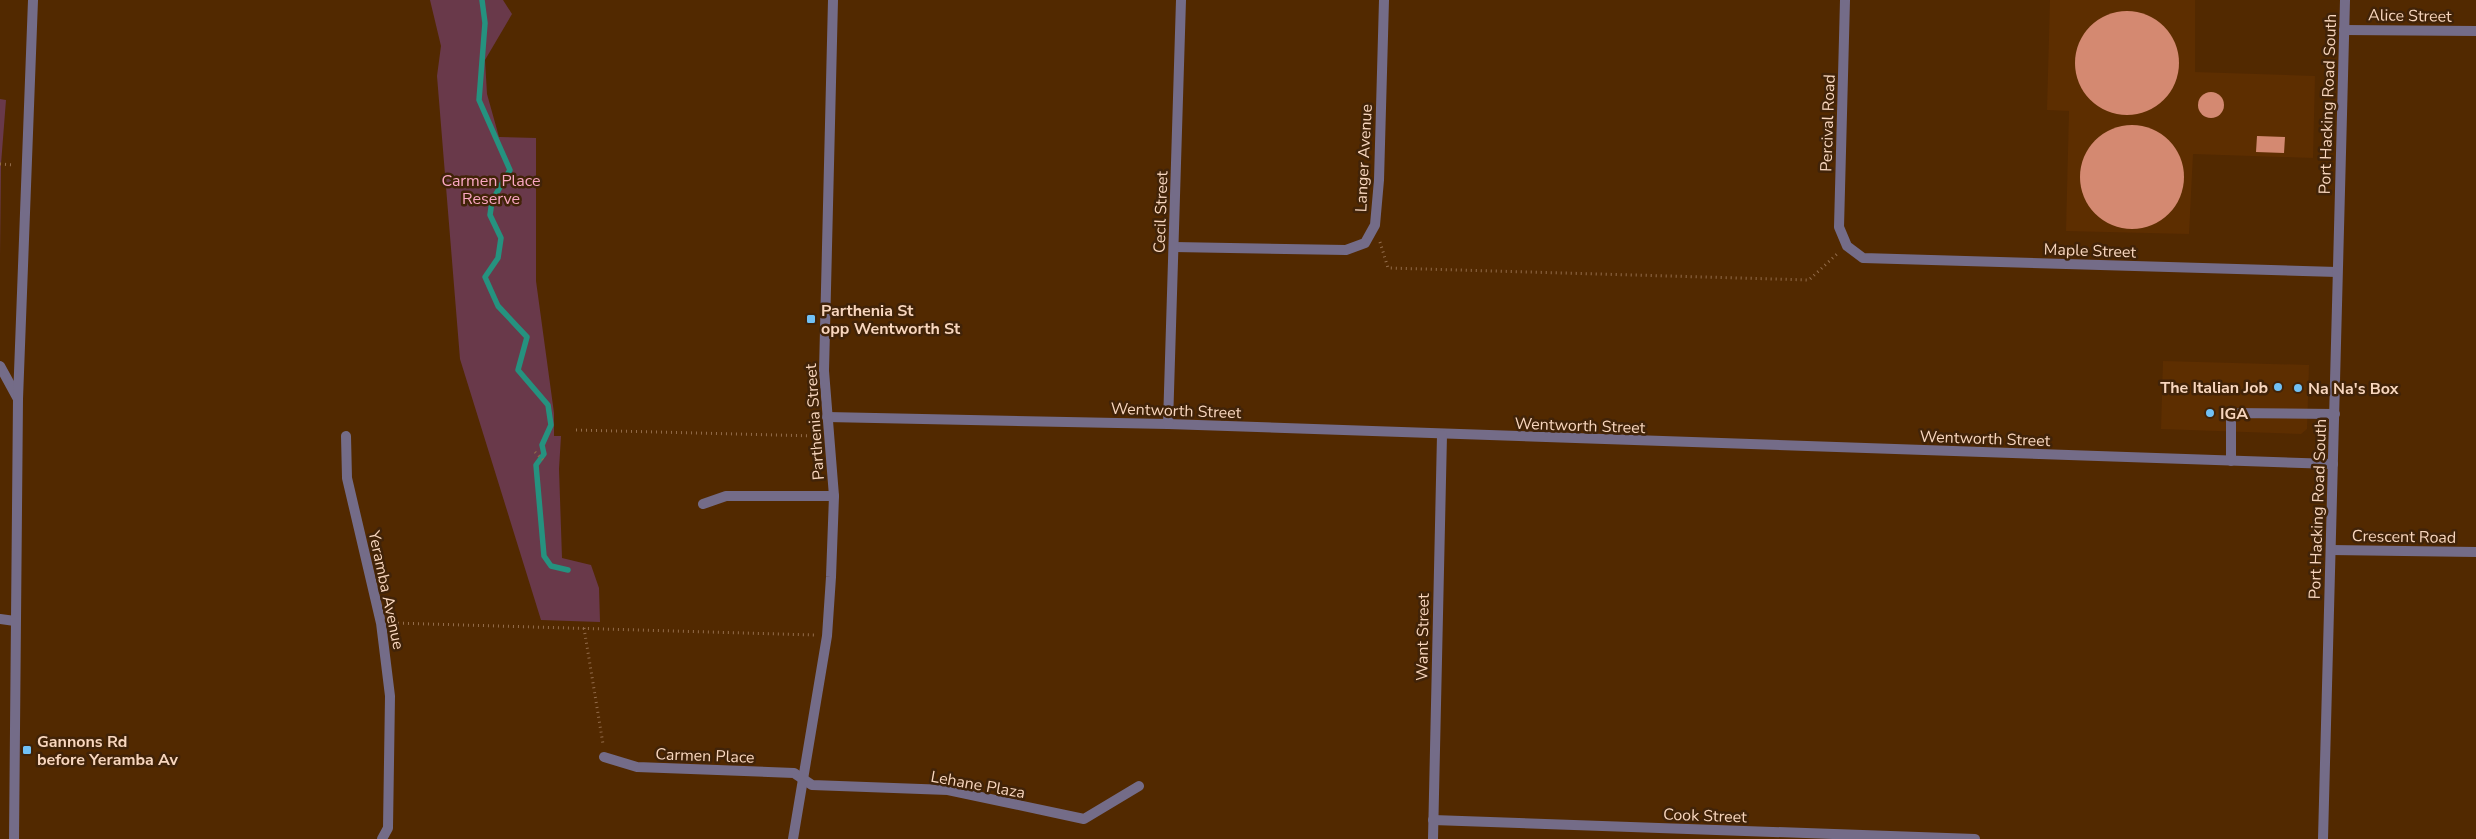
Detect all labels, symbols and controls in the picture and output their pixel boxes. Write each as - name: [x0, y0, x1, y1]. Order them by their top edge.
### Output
- street label: Alice Street: [2368, 4, 2452, 28]
- street label: Port Hacking Road South: [2314, 13, 2342, 195]
- street label: Percival Road: [1815, 74, 1841, 172]
- street label: Langer Avenue: [1350, 103, 1378, 213]
- park label: Carmen Place Reserve: [441, 170, 541, 210]
- street label: Cecil Street: [1149, 170, 1173, 254]
- street label: Maple Street: [2043, 238, 2137, 264]
- place label: Parthenia St opp Wentworth St: [821, 300, 961, 340]
- marker: Parthenia St opp Wentworth St: [805, 313, 817, 325]
- street label: Parthenia Street: [800, 363, 830, 481]
- place label: The Italian Job: [2160, 377, 2268, 399]
- place label: Na Na's Box: [2308, 378, 2399, 400]
- marker: The Italian Job: [2272, 381, 2284, 393]
- marker: Na Na's Box: [2292, 382, 2304, 394]
- street label: Wentworth Street: [1110, 398, 1242, 424]
- place label: IGA: [2220, 403, 2248, 425]
- marker: IGA: [2204, 407, 2216, 419]
- street label: Wentworth Street: [1514, 413, 1646, 439]
- street label: Port Hacking Road South: [2304, 418, 2332, 600]
- street label: Wentworth Street: [1919, 426, 2051, 452]
- street label: Crescent Road: [2352, 525, 2456, 549]
- street label: Yeramba Avenue: [362, 528, 409, 652]
- street label: Want Street: [1411, 593, 1435, 681]
- place label: Gannons Rd before Yeramba Av: [37, 731, 179, 771]
- street label: Carmen Place: [655, 743, 755, 769]
- marker: Gannons Rd before Yeramba Av: [21, 744, 33, 756]
- street label: Lehane Plaza: [929, 766, 1027, 804]
- street label: Cook Street: [1663, 804, 1748, 828]

